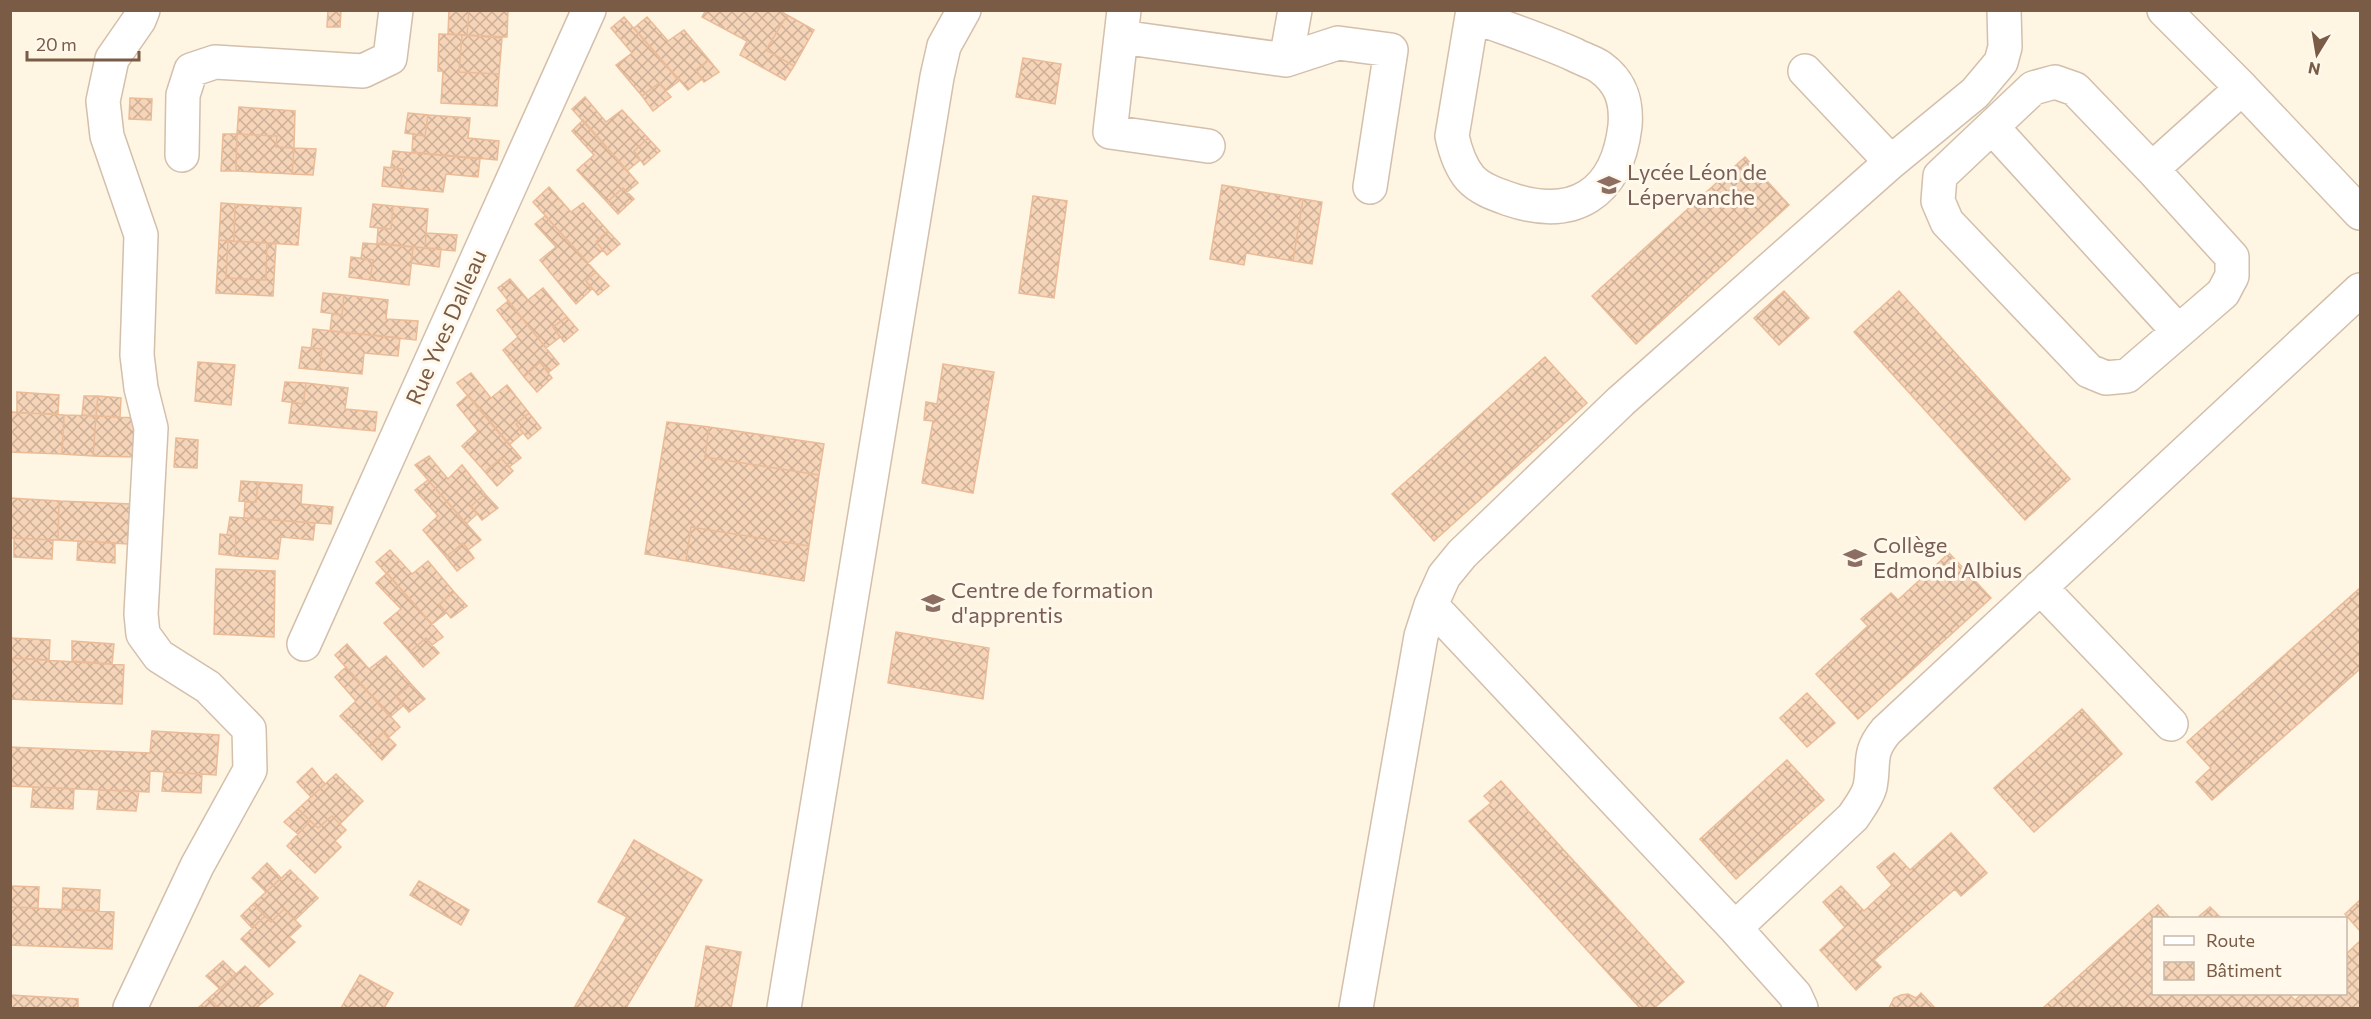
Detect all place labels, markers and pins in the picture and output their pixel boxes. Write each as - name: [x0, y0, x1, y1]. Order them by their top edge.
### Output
- place label: Lycée Léon de Lépervanche: [1627, 158, 1767, 210]
- school or university icon: Lycée Léon de Lépervanche: [1596, 172, 1622, 198]
- place label: Collège Edmond Albius: [1873, 531, 2022, 583]
- school or university icon: Collège Edmond Albius: [1842, 545, 1868, 571]
- place label: Centre de formation d'apprentis: [951, 576, 1153, 628]
- school or university icon: Centre de formation d'apprentis: [920, 590, 946, 616]

